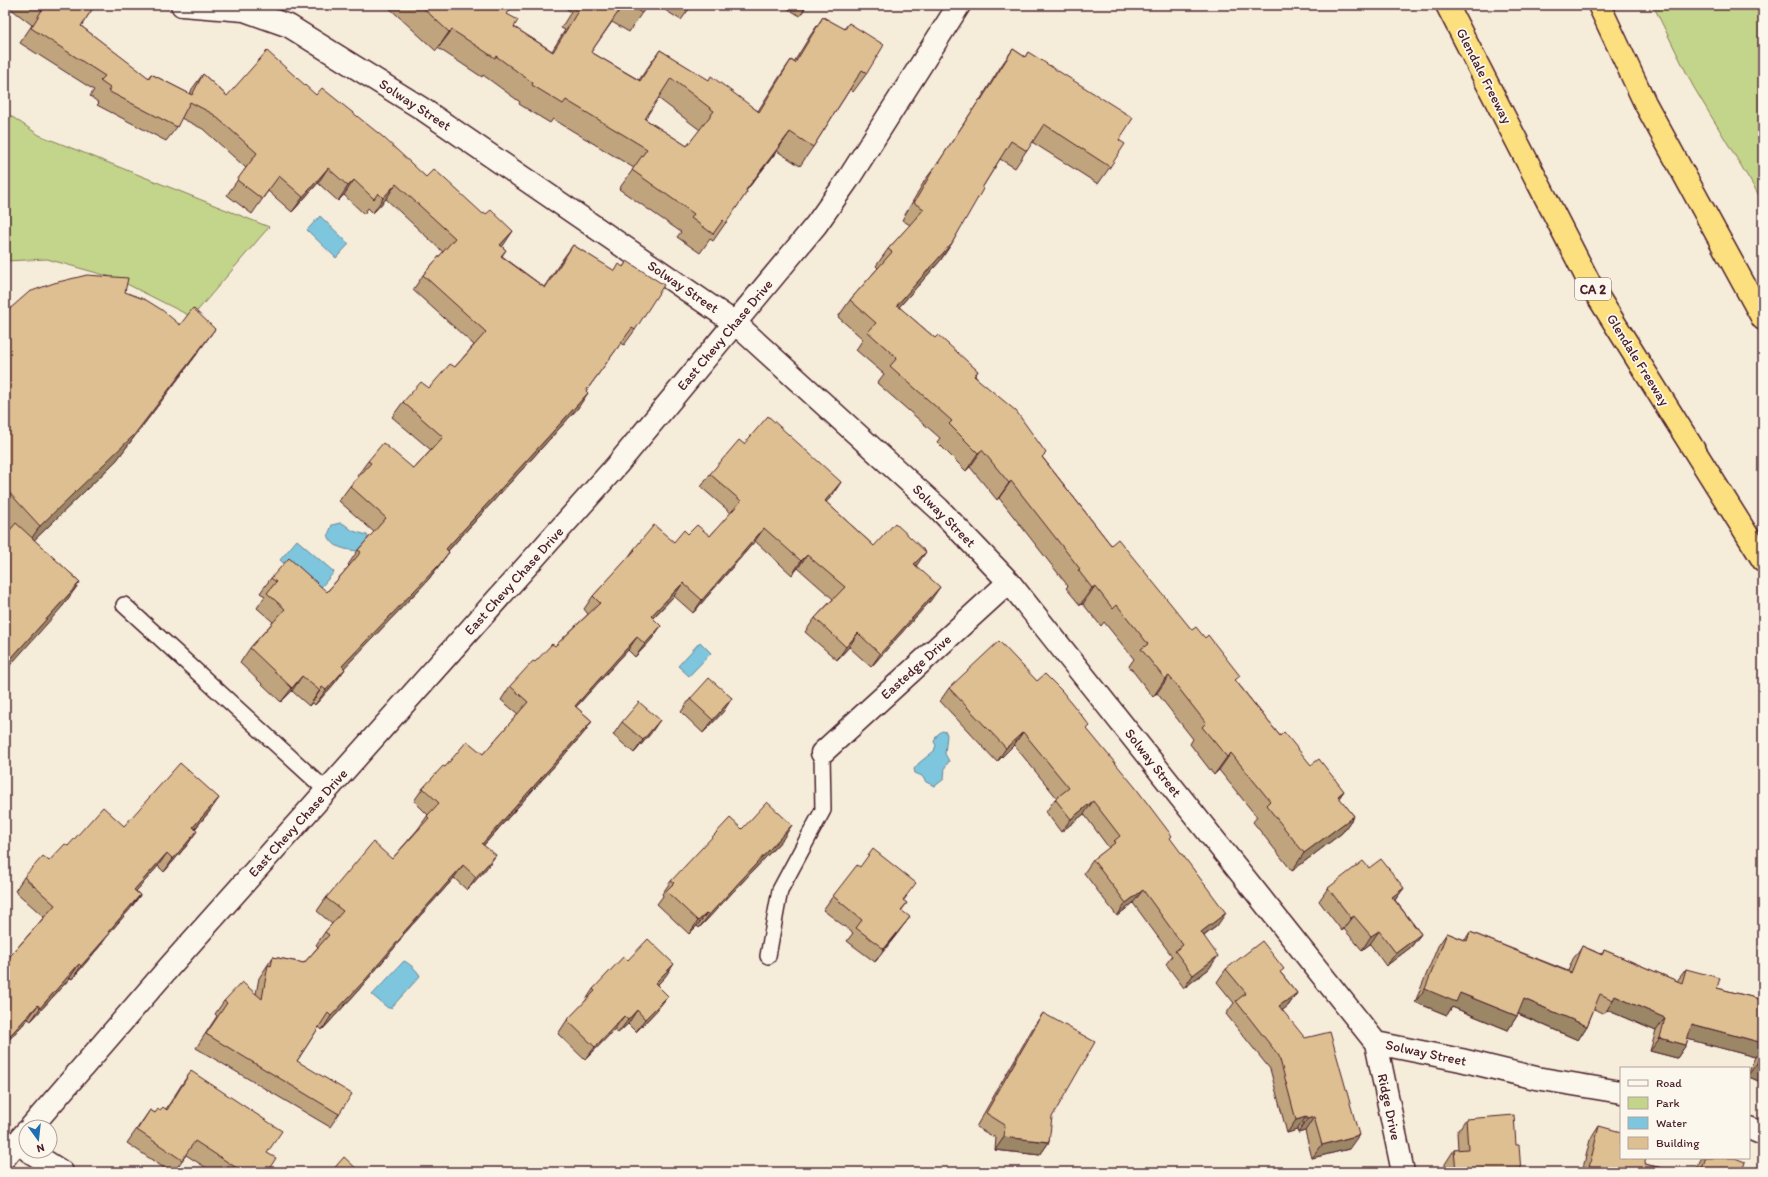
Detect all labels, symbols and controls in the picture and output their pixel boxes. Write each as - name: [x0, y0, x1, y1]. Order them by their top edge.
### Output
- street label: Glendale Freeway: [1453, 25, 1516, 127]
- street label: Solway Street: [376, 75, 454, 135]
- street label: Solway Street: [644, 257, 722, 317]
- street label: East Chevy Chase Drive: [673, 276, 777, 394]
- road number: CA 2: [1575, 278, 1611, 300]
- street label: Glendale Freeway: [1603, 311, 1673, 410]
- street label: Solway Street: [909, 481, 979, 551]
- street label: East Chevy Chase Drive: [461, 523, 567, 639]
- street label: Eastedge Drive: [877, 631, 955, 703]
- street label: Solway Street: [1121, 725, 1185, 801]
- street label: East Chevy Chase Drive: [245, 765, 351, 881]
- street label: Solway Street: [1384, 1036, 1468, 1070]
- legend: [1620, 1067, 1750, 1159]
- street label: Ridge Drive: [1374, 1072, 1404, 1142]
- text: Road: [1656, 1076, 1682, 1090]
- text: Park: [1656, 1096, 1680, 1110]
- text: Water: [1656, 1116, 1687, 1130]
- north arrow: [18, 1119, 58, 1159]
- text: Building: [1656, 1136, 1700, 1150]
- text: N: [35, 1141, 46, 1155]

